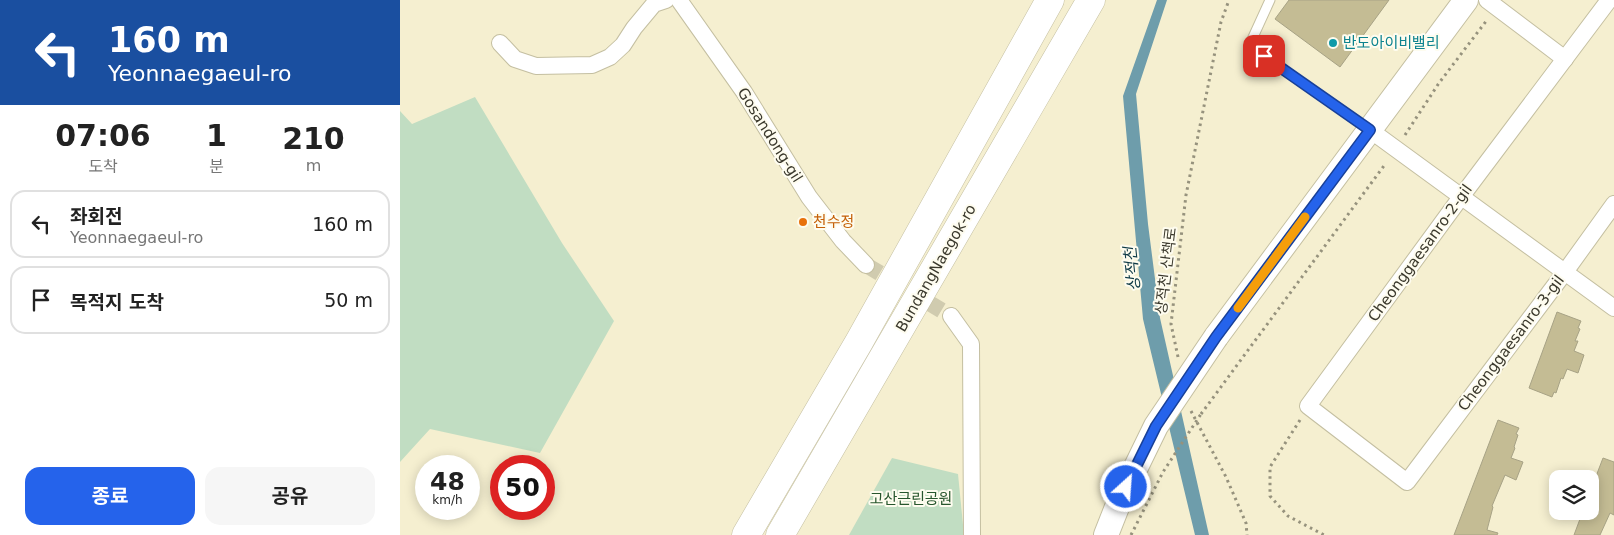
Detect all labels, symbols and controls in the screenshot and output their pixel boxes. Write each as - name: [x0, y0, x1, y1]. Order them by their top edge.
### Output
- icon: left: [25, 20, 90, 85]
- text: 160 m: [108, 20, 230, 60]
- place label: 반도아이비밸리: [1343, 34, 1440, 52]
- pin: [1243, 35, 1285, 77]
- marker: 반도아이비밸리: [1327, 37, 1339, 49]
- icon: arrive: [1250, 42, 1278, 70]
- text: Yeonnaegaeul-ro: [108, 61, 291, 86]
- street label: Gosandong-gil: [734, 84, 806, 186]
- text: 07:06: [55, 118, 151, 153]
- text: 1: [206, 118, 227, 153]
- text: 210: [282, 121, 345, 156]
- text: m: [306, 156, 321, 175]
- text: 도착: [88, 157, 118, 176]
- text: 분: [209, 157, 224, 176]
- street label: Cheonggaesanro-2-gil: [1364, 181, 1476, 325]
- street label: BundangNaegok-ro: [892, 201, 980, 335]
- text: 좌회전: [70, 205, 122, 227]
- icon: left: [27, 210, 55, 238]
- text: 160 m: [312, 213, 373, 235]
- place label: 천수정: [813, 213, 854, 231]
- marker: 천수정: [797, 216, 809, 228]
- street label: 상적천 산책로: [1152, 226, 1180, 316]
- text: Yeonnaegaeul-ro: [70, 228, 203, 247]
- water label: 상적천: [1120, 244, 1144, 292]
- street label: Cheonggaesanro-3-gil: [1454, 272, 1568, 414]
- icon: arrive: [27, 286, 55, 314]
- text: 50 m: [324, 289, 373, 311]
- text: 목적지 도착: [70, 291, 164, 313]
- speed limit sign: 50: [490, 455, 555, 520]
- position arrow: [1099, 460, 1151, 512]
- button: 종료: [25, 467, 195, 525]
- button: 공유: [205, 467, 375, 525]
- text: 48: [430, 467, 465, 496]
- map controls: [1549, 470, 1599, 520]
- button: layers: [1549, 470, 1599, 520]
- park label: 고산근린공원: [870, 490, 952, 508]
- text: km/h: [432, 493, 463, 507]

